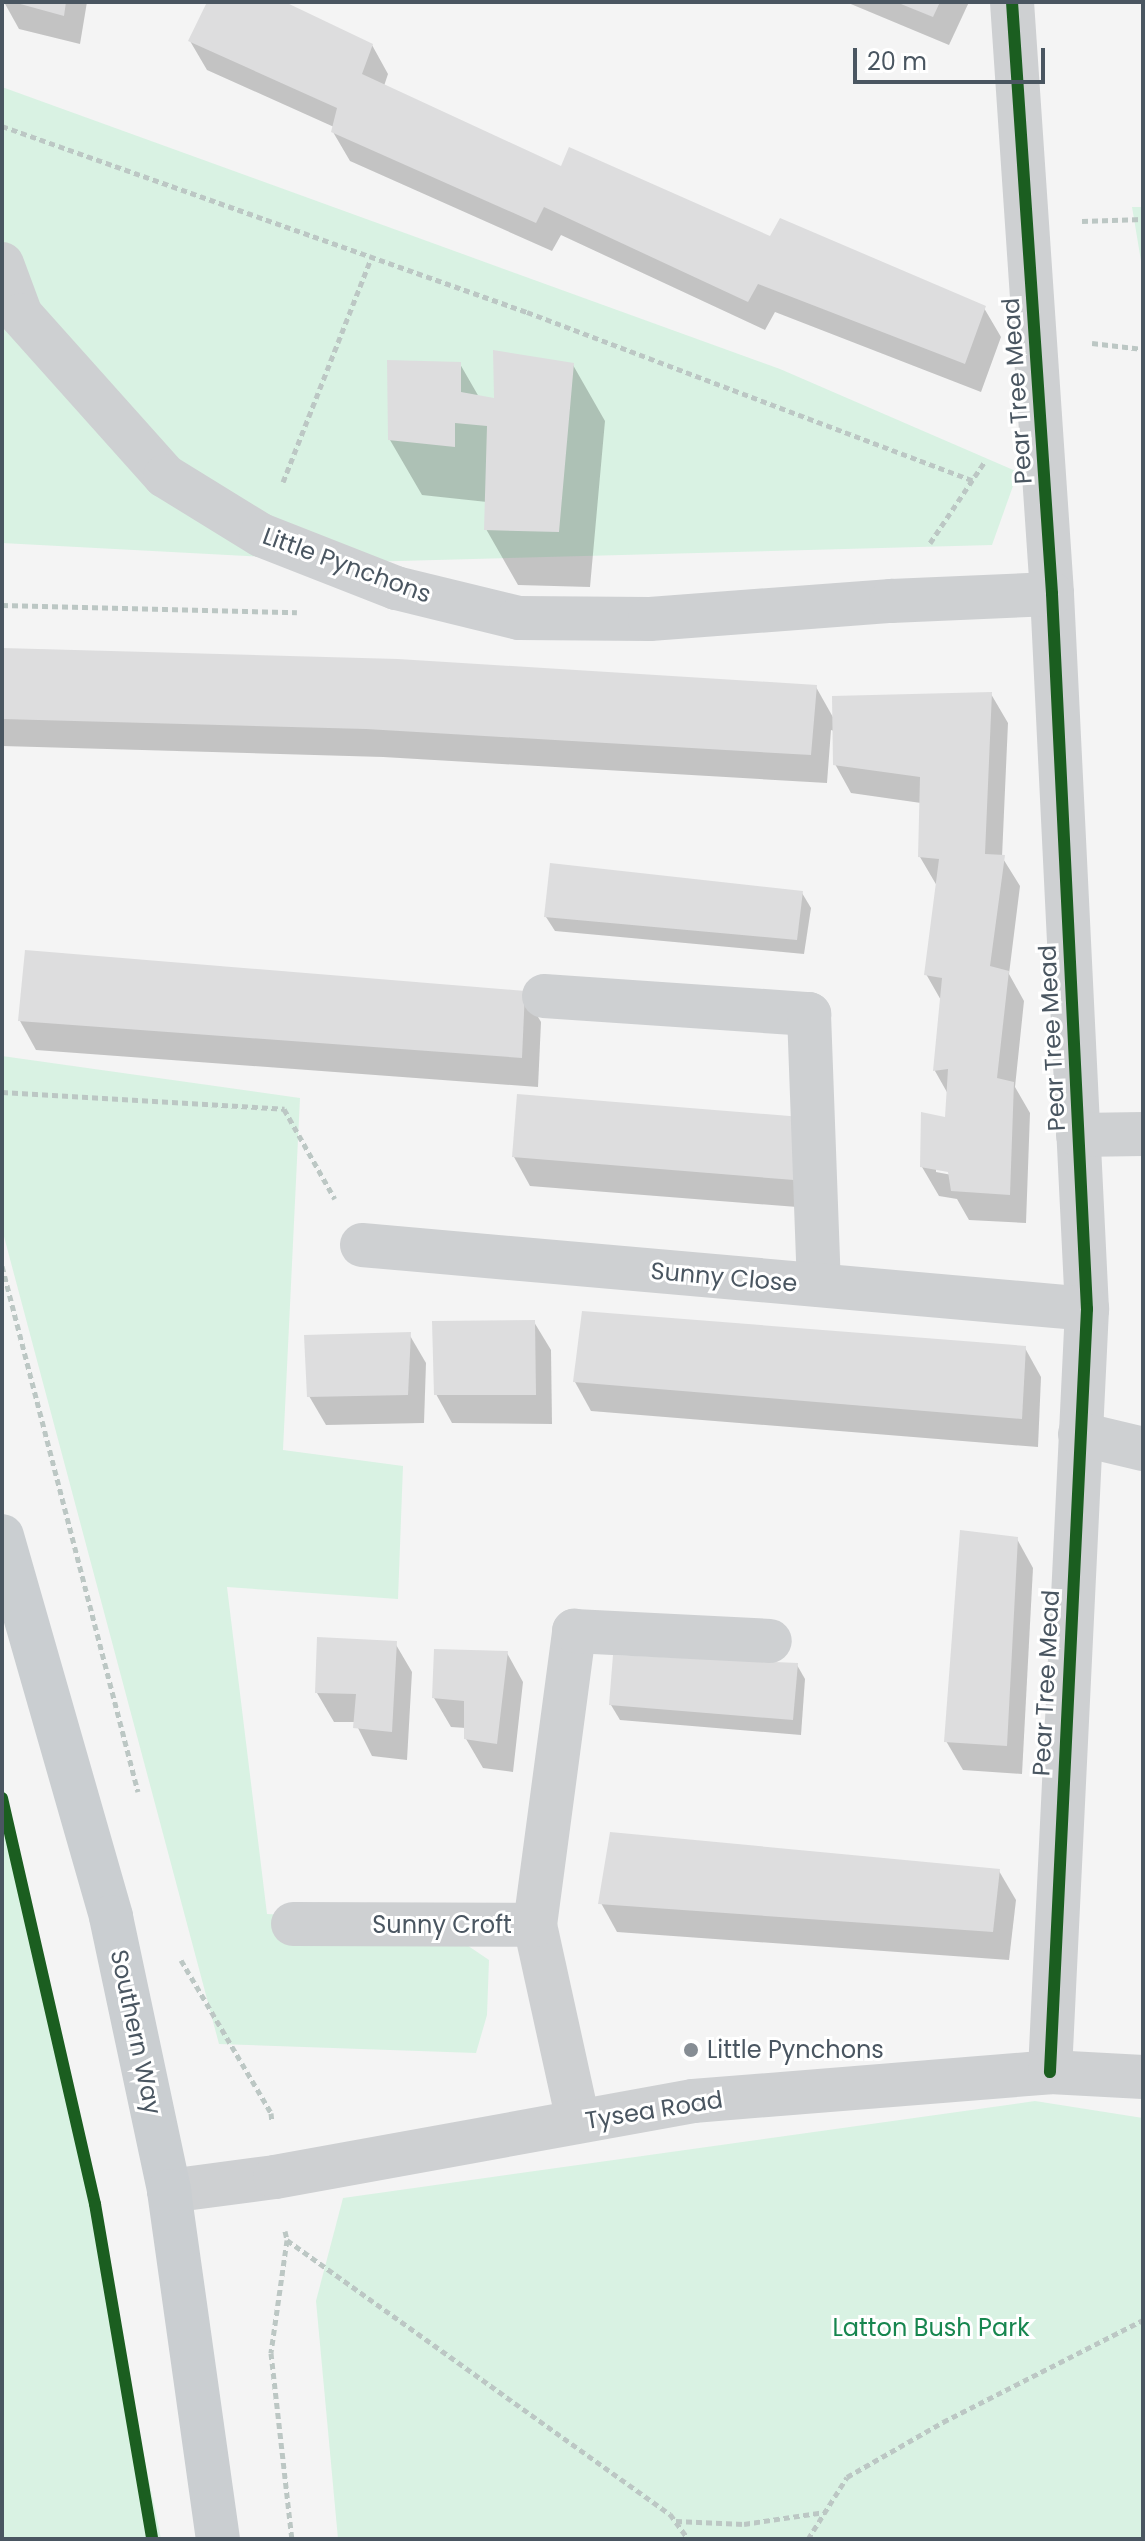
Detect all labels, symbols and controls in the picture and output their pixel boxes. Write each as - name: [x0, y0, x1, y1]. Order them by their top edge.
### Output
- scale bar: [857, 32, 1049, 82]
- text: 20 m: [867, 45, 927, 78]
- street label: Pear Tree Mead: [996, 297, 1038, 485]
- street label: Little Pynchons: [259, 521, 435, 609]
- street label: Pear Tree Mead: [1033, 944, 1071, 1132]
- street label: Sunny Close: [649, 1256, 799, 1298]
- street label: Pear Tree Mead: [1027, 1589, 1065, 1777]
- street label: Sunny Croft: [372, 1911, 512, 1939]
- street label: Southern Way: [104, 1947, 168, 2117]
- place label: Little Pynchons: [707, 2036, 884, 2064]
- marker: Little Pynchons: [682, 2041, 700, 2059]
- street label: Tysea Road: [583, 2085, 725, 2135]
- park label: Latton Bush Park: [833, 2314, 1029, 2342]

